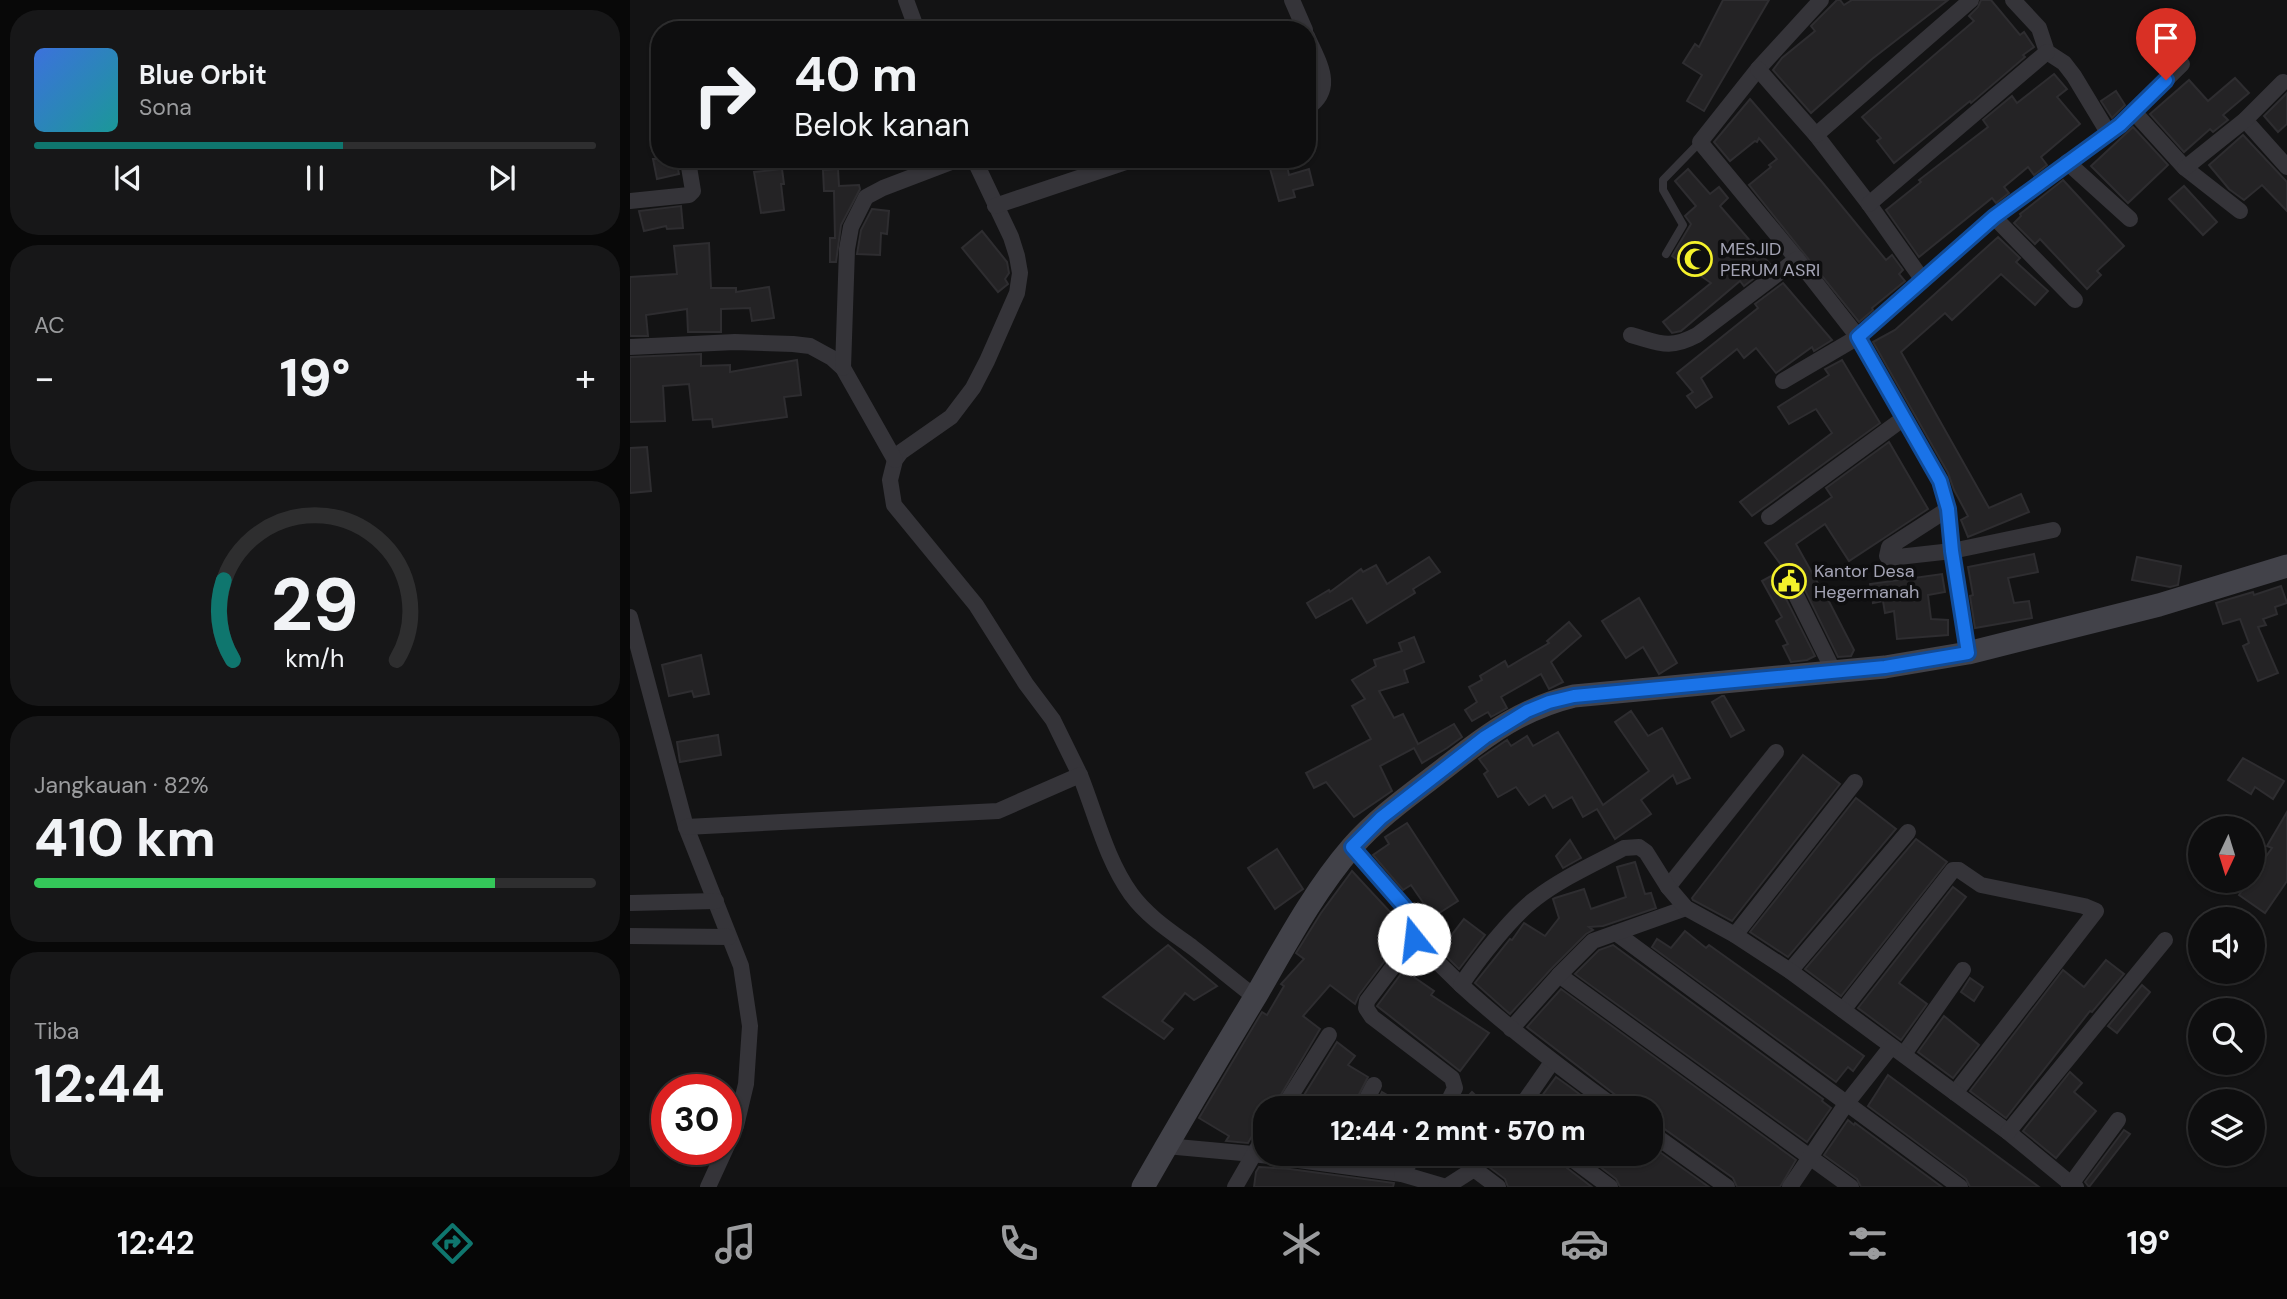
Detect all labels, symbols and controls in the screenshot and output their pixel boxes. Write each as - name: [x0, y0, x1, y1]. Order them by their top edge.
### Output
- pin: [2136, 8, 2196, 80]
- icon: arrive: [2147, 19, 2185, 57]
- text: 40 m: [794, 42, 918, 106]
- icon: right: [679, 49, 770, 140]
- text: Blue Orbit: [139, 58, 267, 92]
- text: Sona: [139, 92, 192, 122]
- text: Belok kanan: [794, 104, 970, 146]
- icon: previous: [109, 159, 147, 197]
- icon: pause: [296, 159, 334, 197]
- icon: next: [483, 159, 521, 197]
- place label: MESJID PERUM ASRI: [1720, 237, 1820, 282]
- mosque icon: MESJID PERUM ASRI: [1676, 240, 1714, 278]
- text: AC: [34, 310, 65, 340]
- text: 19°: [279, 344, 351, 412]
- text: −: [34, 353, 55, 403]
- text: +: [575, 353, 596, 403]
- text: 29: [271, 558, 359, 653]
- place label: Kantor Desa Hegermanah: [1814, 559, 1919, 604]
- public building icon: Kantor Desa Hegermanah: [1770, 562, 1808, 600]
- text: km/h: [285, 641, 345, 674]
- text: Jangkauan · 82%: [34, 770, 209, 800]
- text: 410 km: [34, 804, 216, 872]
- north arrow: [2188, 816, 2264, 892]
- map controls: [2188, 816, 2265, 1166]
- position arrow: [1377, 902, 1451, 976]
- button: sound: [2188, 907, 2265, 984]
- button: search: [2188, 998, 2265, 1075]
- text: Tiba: [34, 1016, 79, 1046]
- text: 12:44: [34, 1050, 165, 1118]
- speed limit sign: 30: [651, 1074, 742, 1165]
- button: layers: [2188, 1089, 2265, 1166]
- text: 12:44 · 2 mnt · 570 m: [1330, 1114, 1586, 1148]
- icon: directions: [428, 1219, 477, 1268]
- icon: music: [711, 1219, 760, 1268]
- icon: phone: [994, 1219, 1043, 1268]
- icon: climate: [1277, 1219, 1326, 1268]
- icon: car: [1560, 1219, 1609, 1268]
- icon: filters: [1843, 1219, 1892, 1268]
- text: 12:42: [117, 1222, 195, 1264]
- text: 19°: [2126, 1222, 2170, 1264]

